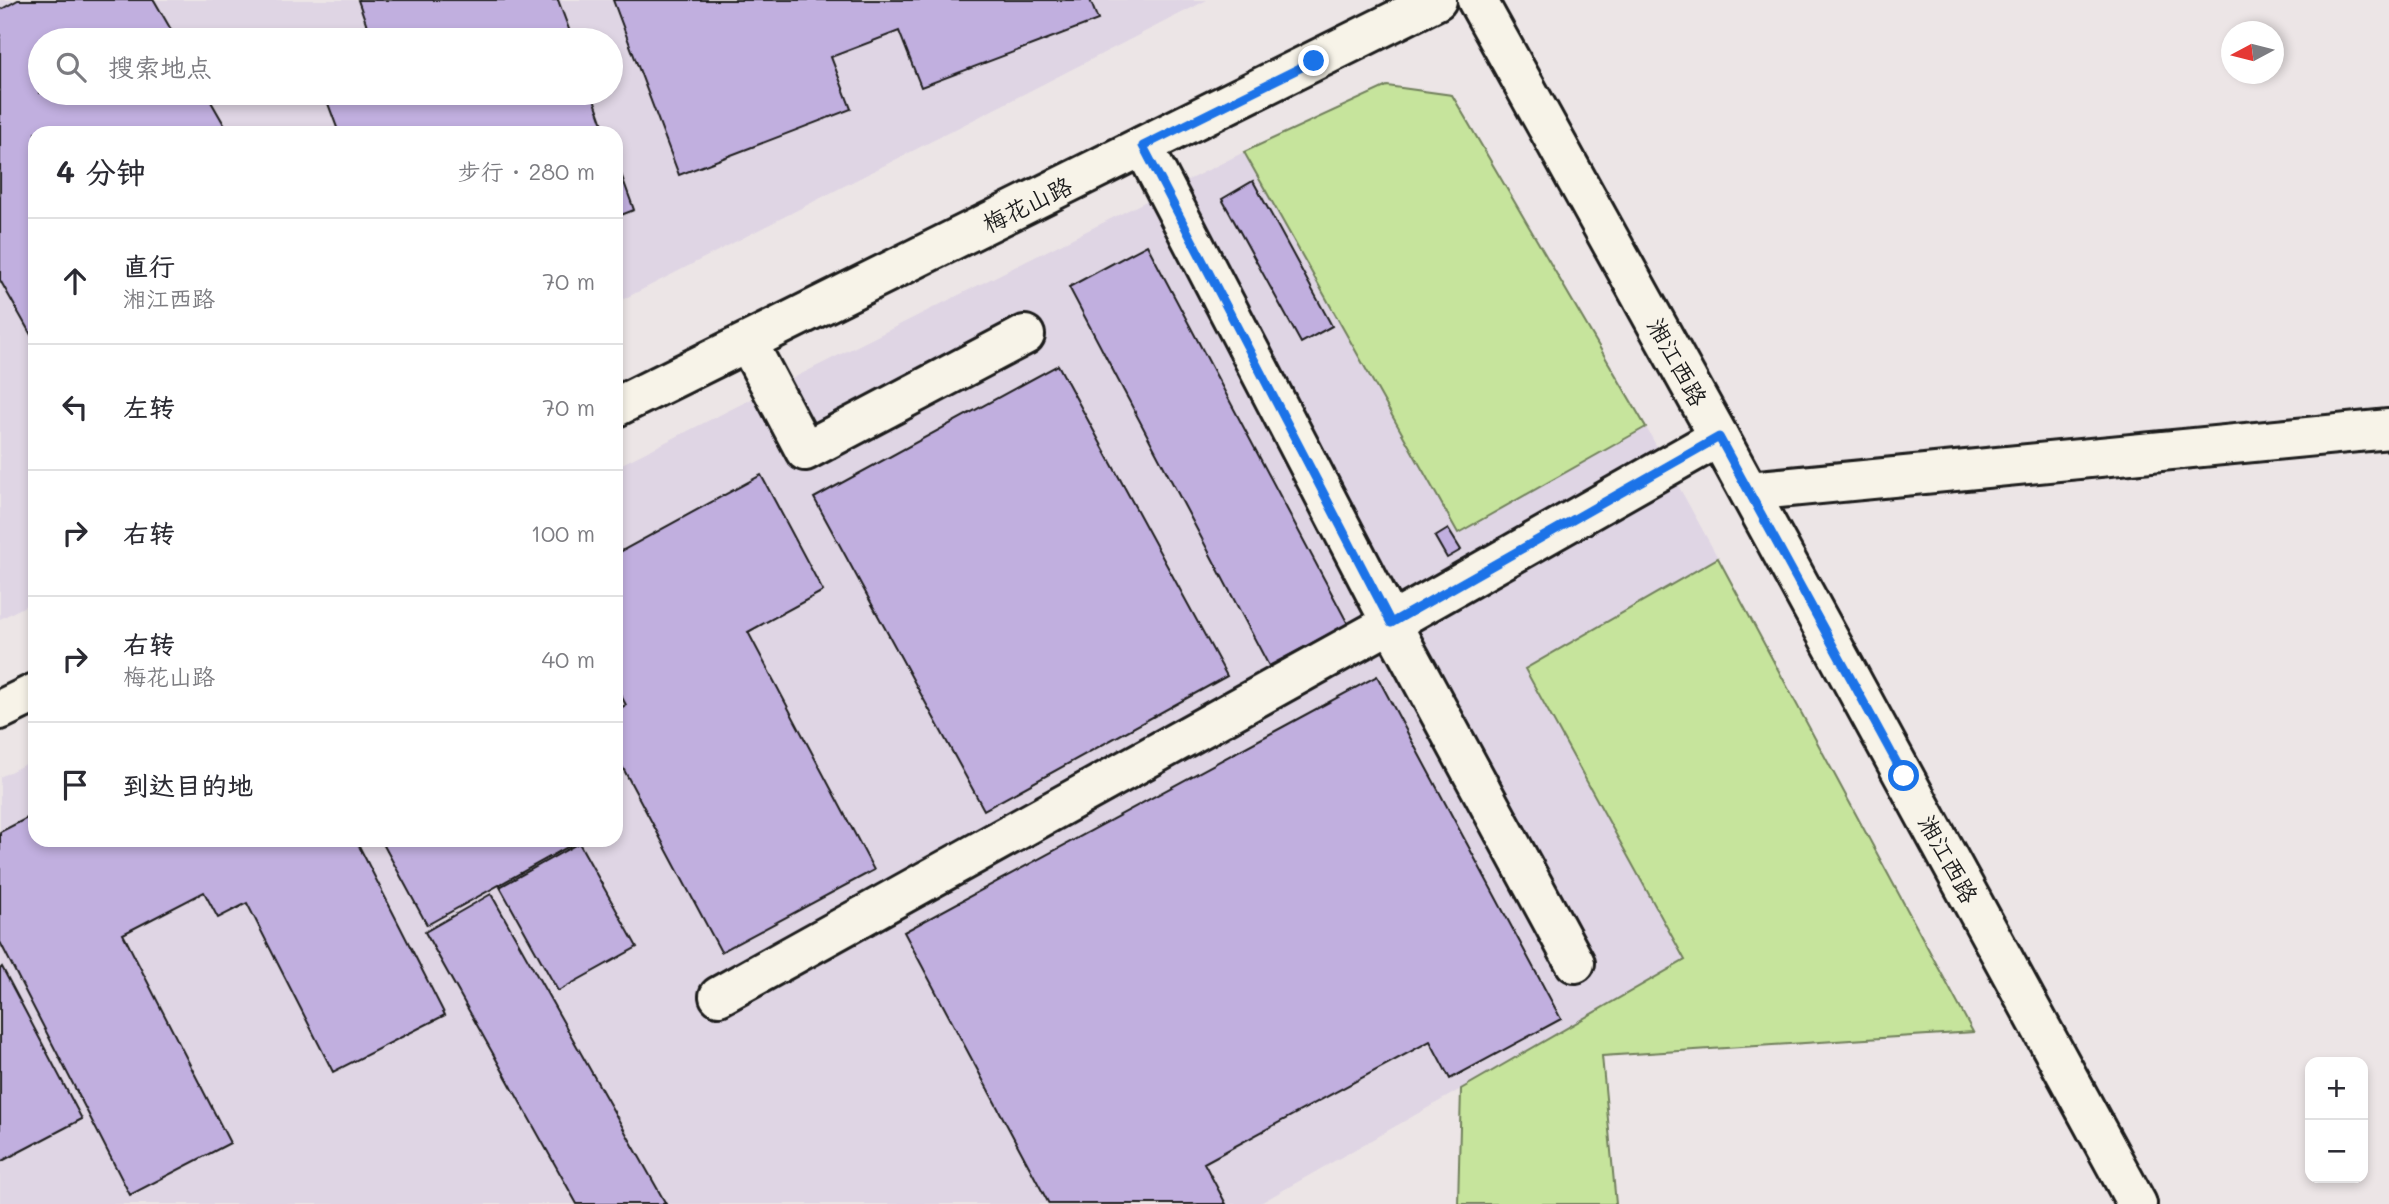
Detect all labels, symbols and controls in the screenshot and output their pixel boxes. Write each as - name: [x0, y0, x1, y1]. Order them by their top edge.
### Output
- north arrow: [2221, 21, 2284, 84]
- search box: [28, 28, 623, 105]
- route end: [1298, 45, 1329, 76]
- icon: search: [52, 48, 90, 86]
- text: 搜索地点: [108, 50, 212, 84]
- text: 4 分钟: [56, 151, 146, 191]
- text: 步行 · 280 m: [458, 156, 595, 186]
- street label: 梅花山路: [977, 169, 1077, 239]
- text: 直行: [123, 249, 175, 283]
- icon: ahead: [56, 262, 94, 300]
- text: 70 m: [542, 266, 595, 296]
- text: 湘江西路: [123, 283, 215, 313]
- street label: 湘江西路: [1641, 313, 1715, 411]
- icon: left: [56, 388, 94, 426]
- text: 左转: [123, 390, 175, 424]
- text: 70 m: [542, 392, 595, 422]
- icon: right: [56, 514, 94, 552]
- text: 右转: [123, 516, 175, 550]
- text: 100 m: [531, 518, 595, 548]
- text: 右转: [123, 627, 175, 661]
- icon: right: [56, 640, 94, 678]
- text: 40 m: [542, 644, 595, 674]
- text: 梅花山路: [123, 661, 215, 691]
- route start: [1888, 760, 1919, 791]
- icon: arrive: [56, 766, 94, 804]
- text: 到达目的地: [123, 768, 253, 802]
- street label: 湘江西路: [1912, 810, 1986, 908]
- map controls: [2305, 1057, 2368, 1183]
- button: +: [2305, 1057, 2368, 1120]
- button: −: [2305, 1120, 2368, 1183]

